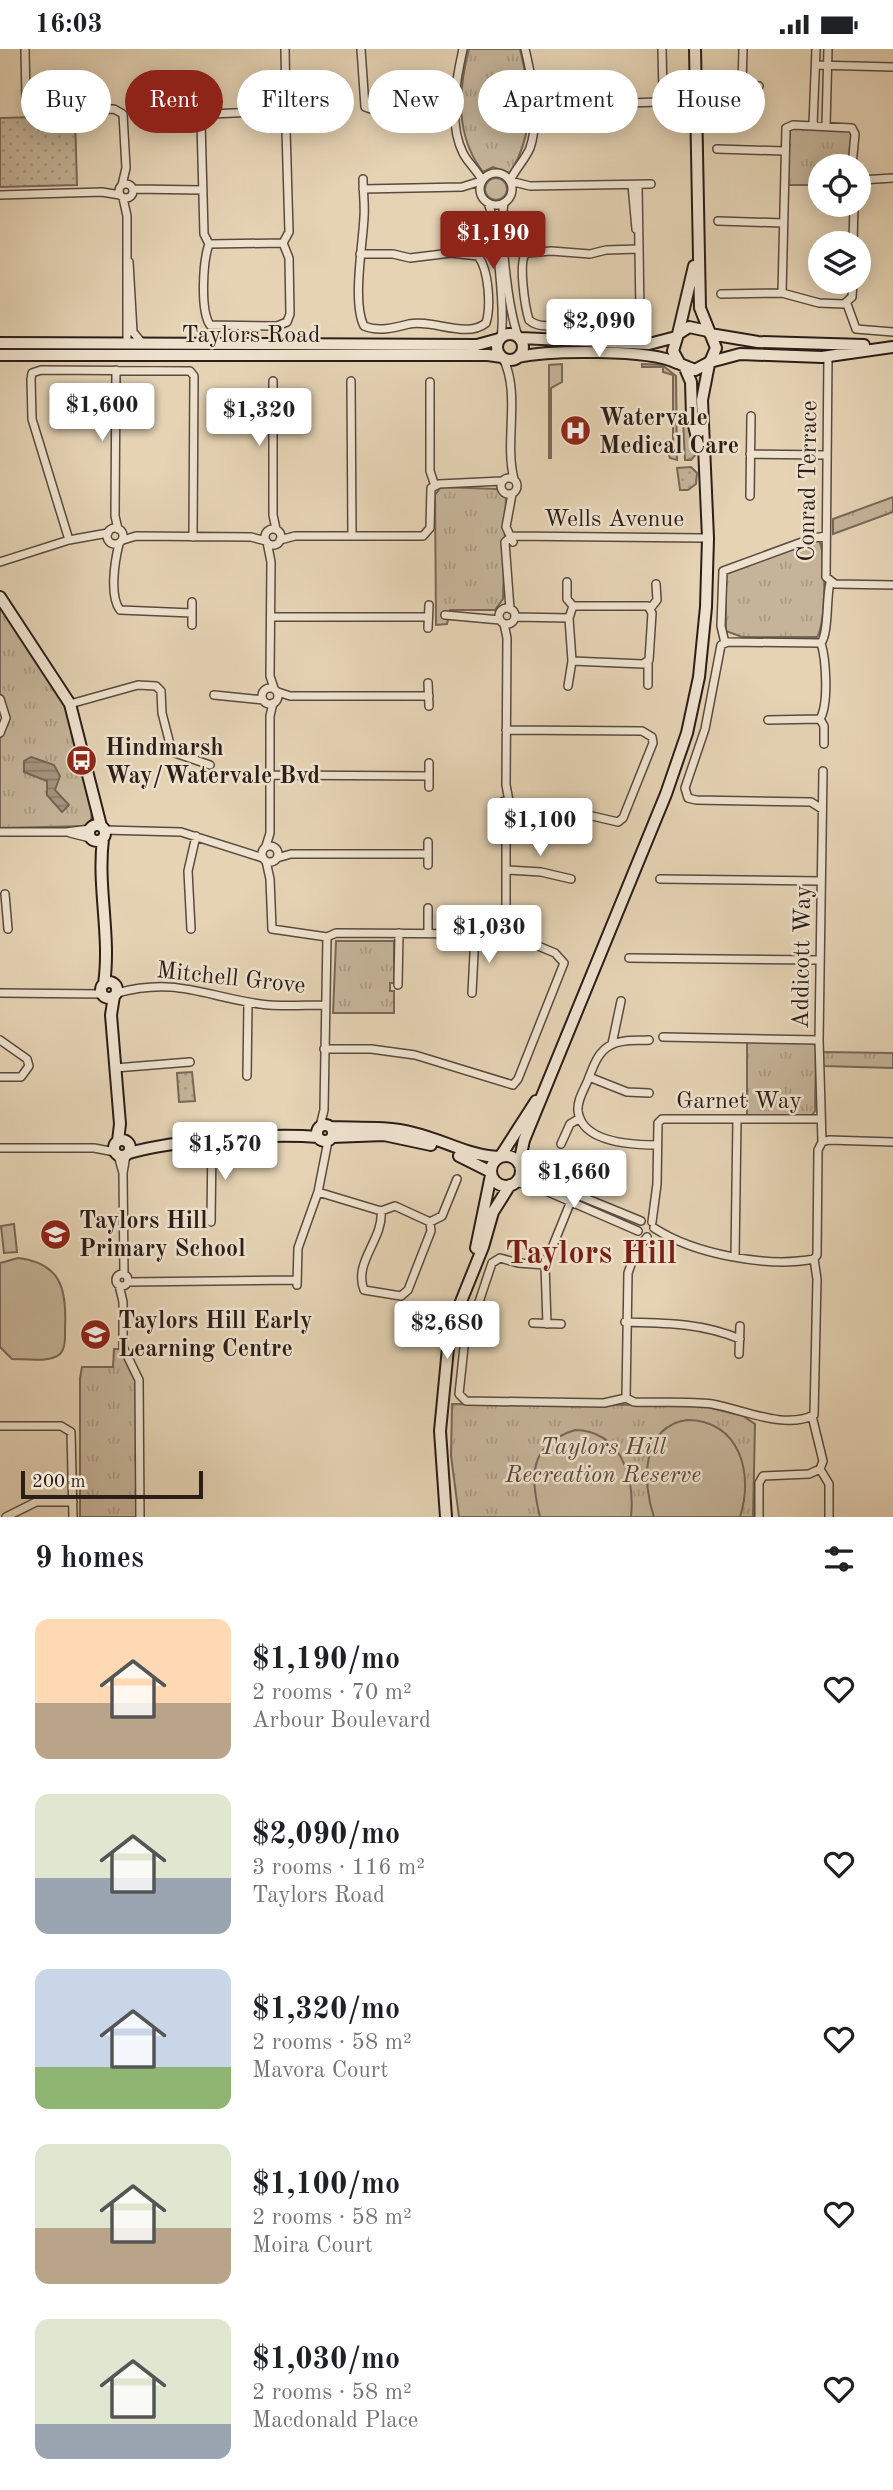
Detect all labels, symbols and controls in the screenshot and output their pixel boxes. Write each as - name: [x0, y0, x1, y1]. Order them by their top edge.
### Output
- text: 16:03: [35, 12, 103, 38]
- chip: Buy: [21, 70, 111, 133]
- chip: Rent: [125, 70, 223, 133]
- chip: Filters: [237, 70, 354, 133]
- chip: New: [368, 70, 464, 133]
- chip: Apartment: [478, 70, 638, 133]
- chip: House: [652, 70, 765, 133]
- map controls: [808, 154, 871, 294]
- button: locate: [808, 154, 871, 217]
- pin: $1,190: [436, 211, 550, 271]
- text: $1,190: [456, 222, 530, 245]
- button: layers: [808, 231, 871, 294]
- pin: $2,090: [542, 299, 656, 359]
- text: $2,090: [562, 310, 636, 333]
- street label: Taylors Road: [182, 324, 320, 348]
- pin: $1,600: [45, 383, 159, 443]
- pin: $1,320: [202, 389, 316, 448]
- text: $1,600: [65, 394, 139, 417]
- text: $1,320: [222, 399, 296, 422]
- street label: Conrad Terrace: [796, 400, 822, 562]
- place label: Watervale Medical Care: [599, 407, 739, 459]
- hospital icon: Watervale Medical Care: [559, 414, 593, 448]
- street label: Wells Avenue: [544, 508, 684, 532]
- place label: Hindmarsh Way/Watervale Bvd: [105, 737, 320, 789]
- bus stop icon: Hindmarsh Way/Watervale Bvd: [65, 744, 99, 778]
- pin: $1,100: [483, 799, 597, 858]
- text: $1,100: [503, 809, 577, 832]
- street label: Addicott Way: [790, 885, 816, 1029]
- pin: $1,030: [432, 905, 546, 965]
- text: $1,030: [452, 916, 526, 939]
- street label: Mitchell Grove: [155, 959, 307, 999]
- street label: Garnet Way: [676, 1090, 802, 1114]
- pin: $1,570: [168, 1123, 282, 1182]
- text: $1,570: [188, 1133, 262, 1156]
- pin: $1,660: [517, 1151, 631, 1210]
- text: $1,660: [537, 1161, 611, 1184]
- place label: Taylors Hill Primary School: [79, 1210, 246, 1262]
- school or university icon: Taylors Hill Primary School: [39, 1217, 73, 1251]
- district label: Taylors Hill: [505, 1239, 677, 1271]
- pin: $2,680: [390, 1301, 504, 1361]
- place label: Taylors Hill Early Learning Centre: [118, 1310, 313, 1362]
- text: $2,680: [410, 1312, 484, 1335]
- school or university icon: Taylors Hill Early Learning Centre: [78, 1317, 112, 1351]
- park label: Taylors Hill Recreation Reserve: [504, 1436, 701, 1488]
- scale bar: [21, 1468, 203, 1500]
- text: 200 m: [32, 1473, 85, 1492]
- icon: filters: [820, 1540, 858, 1578]
- text: 9 homes: [35, 1544, 144, 1574]
- text: $1,190/mo: [252, 1645, 400, 1675]
- icon: home: [91, 1647, 175, 1731]
- icon: heart: [820, 1670, 858, 1708]
- text: 2 rooms · 70 m²: [252, 1681, 412, 1704]
- text: Arbour Boulevard: [252, 1709, 431, 1732]
- text: $2,090/mo: [252, 1820, 400, 1850]
- icon: home: [91, 1822, 175, 1906]
- icon: heart: [820, 1845, 858, 1883]
- text: 3 rooms · 116 m²: [252, 1856, 425, 1879]
- text: Taylors Road: [252, 1884, 385, 1907]
- text: $1,320/mo: [252, 1995, 400, 2025]
- icon: home: [91, 1997, 175, 2081]
- icon: heart: [820, 2020, 858, 2058]
- text: 2 rooms · 58 m²: [252, 2031, 412, 2054]
- text: Mavora Court: [252, 2059, 388, 2082]
- text: $1,100/mo: [252, 2170, 400, 2200]
- icon: home: [91, 2172, 175, 2256]
- icon: heart: [820, 2195, 858, 2233]
- text: 2 rooms · 58 m²: [252, 2206, 412, 2229]
- text: Moira Court: [252, 2234, 373, 2257]
- text: $1,030/mo: [252, 2345, 400, 2375]
- icon: home: [91, 2347, 175, 2431]
- icon: heart: [820, 2370, 858, 2408]
- text: 2 rooms · 58 m²: [252, 2381, 412, 2404]
- text: Macdonald Place: [252, 2409, 418, 2432]

